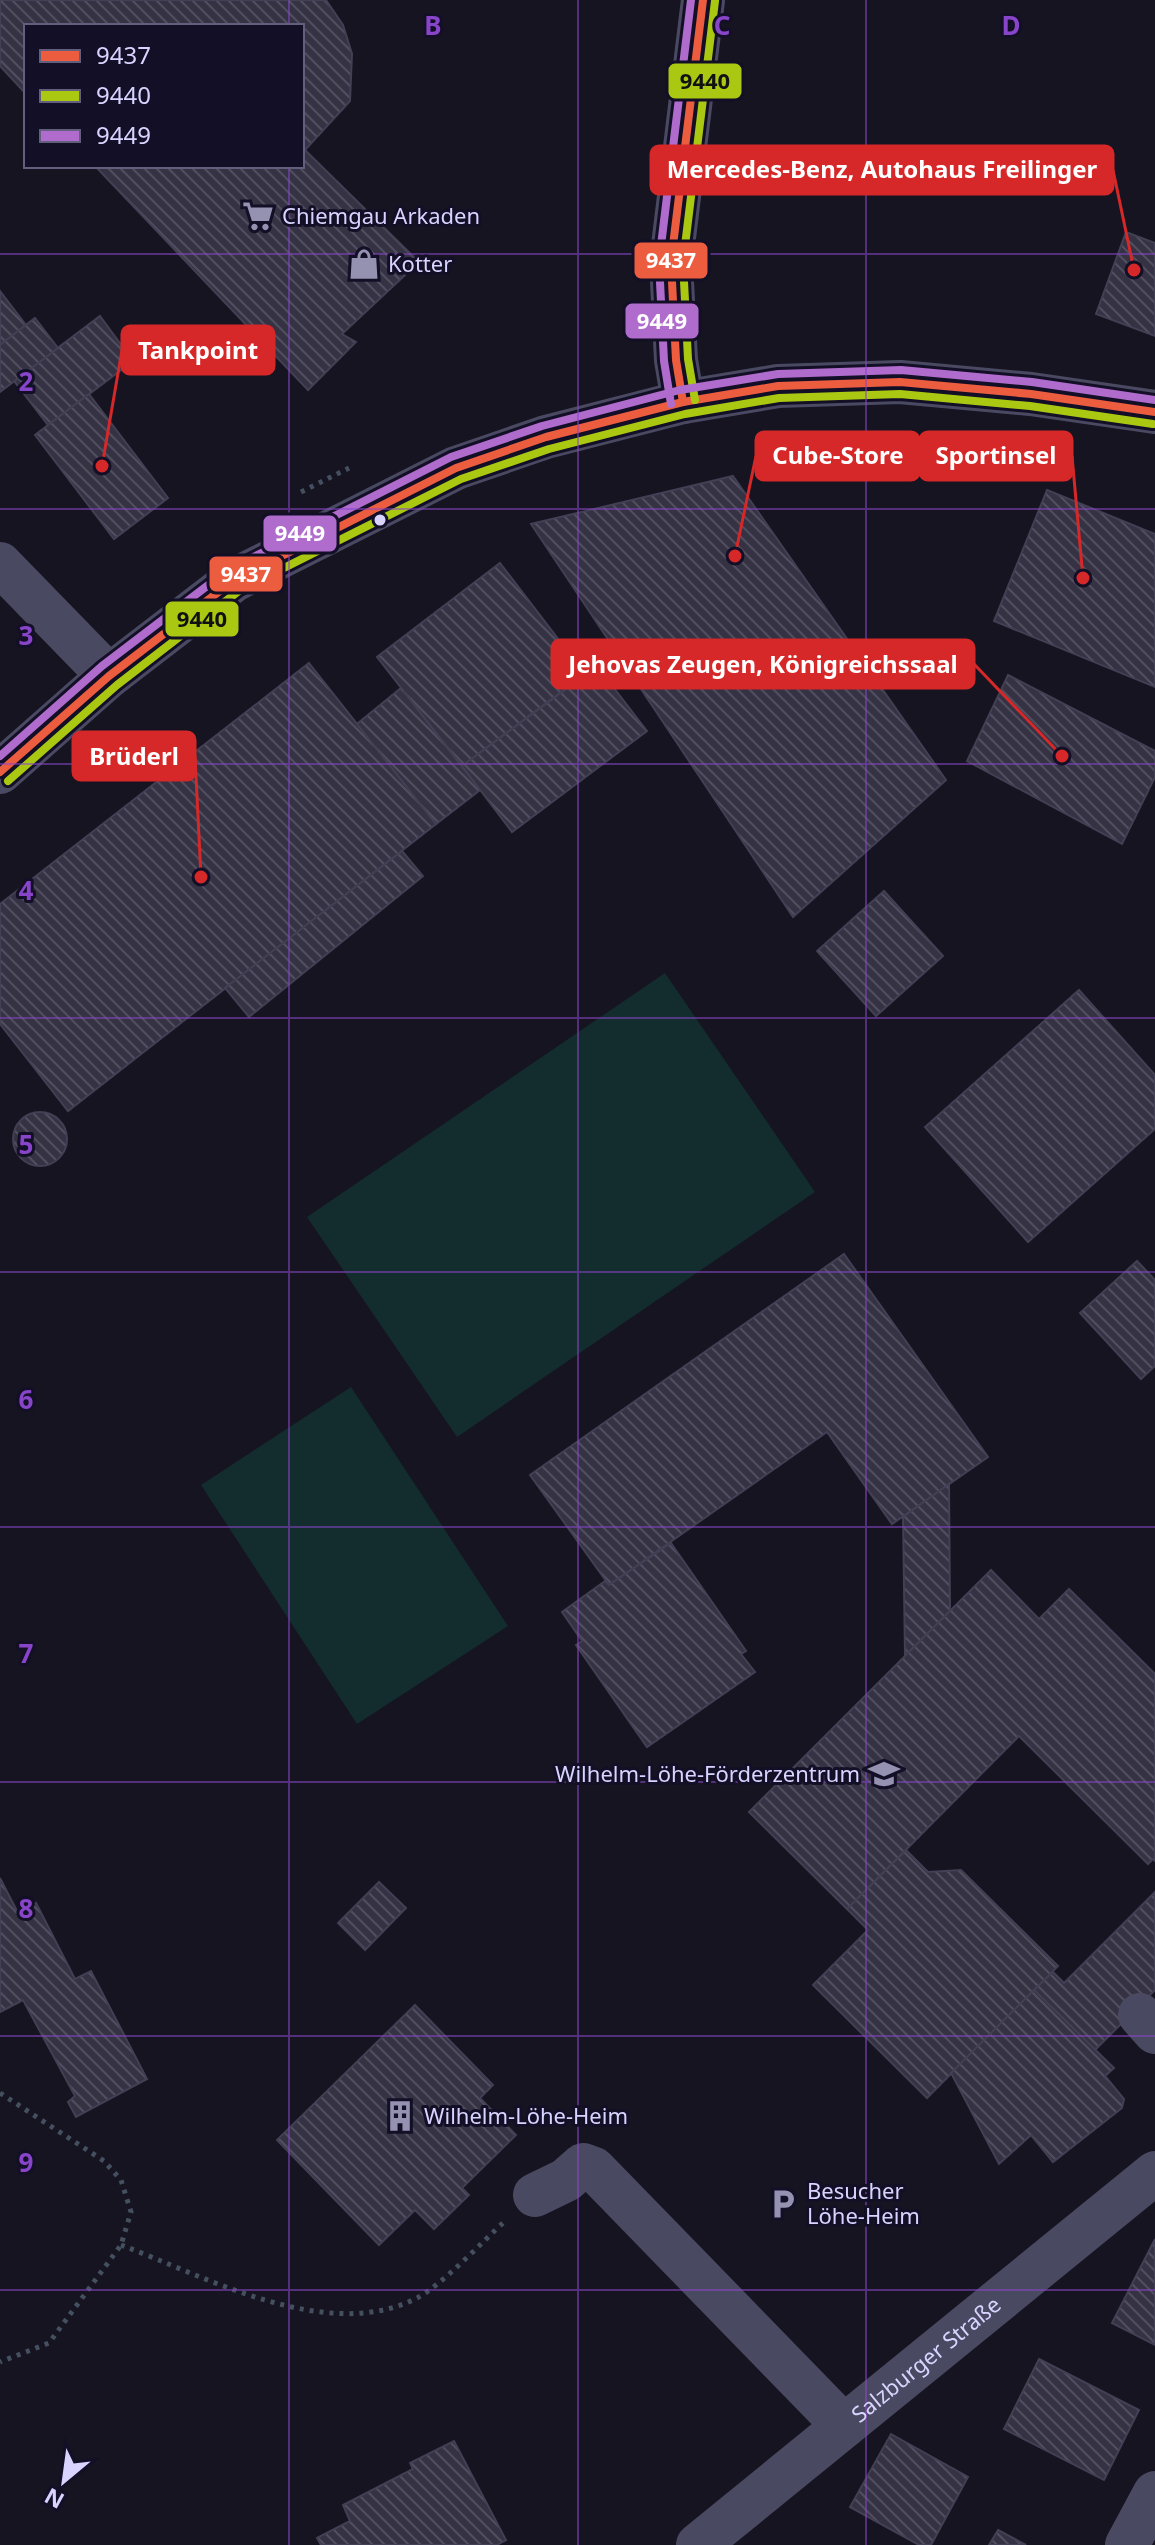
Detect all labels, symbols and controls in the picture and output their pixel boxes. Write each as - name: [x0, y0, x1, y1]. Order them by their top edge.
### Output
- text: B: [424, 7, 442, 43]
- text: C: [714, 7, 730, 43]
- text: D: [1001, 7, 1021, 43]
- legend: [24, 24, 304, 168]
- text: 9437: [96, 38, 151, 71]
- line badge: 9440: [667, 62, 743, 100]
- text: 9440: [680, 65, 730, 95]
- text: 9440: [96, 78, 151, 111]
- text: 9449: [96, 118, 151, 151]
- callout: Mercedes-Benz, Autohaus Freilinger: [651, 146, 1113, 194]
- text: Mercedes-Benz, Autohaus Freilinger: [667, 152, 1098, 185]
- supermarket icon: Chiemgau Arkaden: [241, 199, 275, 233]
- place label: Chiemgau Arkaden: [282, 200, 480, 230]
- line badge: 9437: [633, 241, 709, 280]
- text: 9437: [646, 244, 696, 274]
- shop icon: Kotter: [347, 247, 381, 281]
- place label: Kotter: [388, 248, 452, 278]
- line badge: 9449: [624, 302, 700, 340]
- text: 9449: [637, 305, 687, 335]
- callout: Tankpoint: [122, 326, 274, 374]
- text: Tankpoint: [138, 333, 258, 366]
- text: 2: [19, 363, 34, 399]
- callout: Cube-Store: [756, 432, 919, 480]
- callout: Sportinsel: [920, 432, 1072, 480]
- text: Cube-Store: [772, 438, 904, 471]
- text: Sportinsel: [936, 438, 1056, 471]
- unlabelled marker: [372, 512, 388, 528]
- line badge: 9449: [262, 514, 338, 553]
- text: 9449: [275, 517, 325, 547]
- line badge: 9437: [208, 555, 284, 593]
- text: 9437: [221, 558, 271, 588]
- line badge: 9440: [164, 600, 240, 638]
- text: 9440: [177, 603, 227, 633]
- text: 3: [19, 617, 33, 653]
- callout: Jehovas Zeugen, Königreichssaal: [552, 640, 974, 688]
- text: Jehovas Zeugen, Königreichssaal: [566, 647, 958, 680]
- callout: Brüderl: [73, 732, 195, 780]
- text: Brüderl: [89, 739, 179, 772]
- text: 4: [19, 872, 34, 908]
- text: 5: [19, 1126, 33, 1162]
- text: 6: [19, 1381, 34, 1417]
- text: 7: [19, 1635, 34, 1671]
- school or university icon: Wilhelm-Löhe-Förderzentrum: [867, 1757, 901, 1791]
- place label: Wilhelm-Löhe-Förderzentrum: [555, 1758, 860, 1788]
- text: 8: [19, 1890, 33, 1926]
- building icon: Wilhelm-Löhe-Heim: [383, 2099, 417, 2133]
- place label: Wilhelm-Löhe-Heim: [424, 2100, 628, 2130]
- text: 9: [19, 2144, 33, 2180]
- place label: Besucher Löhe-Heim: [807, 2175, 920, 2230]
- parking icon: Besucher Löhe-Heim: [766, 2187, 800, 2221]
- street label: Salzburger Straße: [844, 2289, 1006, 2429]
- north arrow: [24, 2441, 104, 2521]
- text: N: [39, 2482, 69, 2517]

